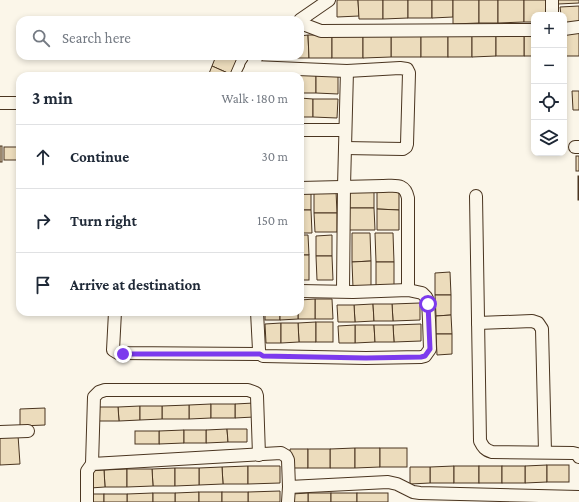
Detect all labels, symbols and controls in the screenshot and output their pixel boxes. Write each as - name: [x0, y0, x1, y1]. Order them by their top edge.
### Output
- map controls: [531, 12, 567, 156]
- button: +: [531, 12, 567, 48]
- search box: [16, 16, 304, 60]
- icon: search: [30, 27, 52, 49]
- text: Search here: [62, 30, 131, 46]
- button: −: [531, 48, 567, 84]
- button: locate: [531, 84, 567, 120]
- text: 3 min: [32, 89, 73, 108]
- text: Walk · 180 m: [221, 91, 288, 106]
- button: layers: [531, 120, 567, 156]
- icon: ahead: [32, 146, 54, 168]
- text: Continue: [70, 149, 129, 165]
- text: 30 m: [262, 149, 288, 164]
- icon: right: [32, 210, 54, 232]
- text: Turn right: [70, 213, 137, 229]
- text: 150 m: [257, 213, 288, 228]
- icon: arrive: [32, 274, 54, 296]
- text: Arrive at destination: [70, 277, 201, 293]
- route start: [419, 295, 437, 313]
- route end: [114, 345, 132, 363]

